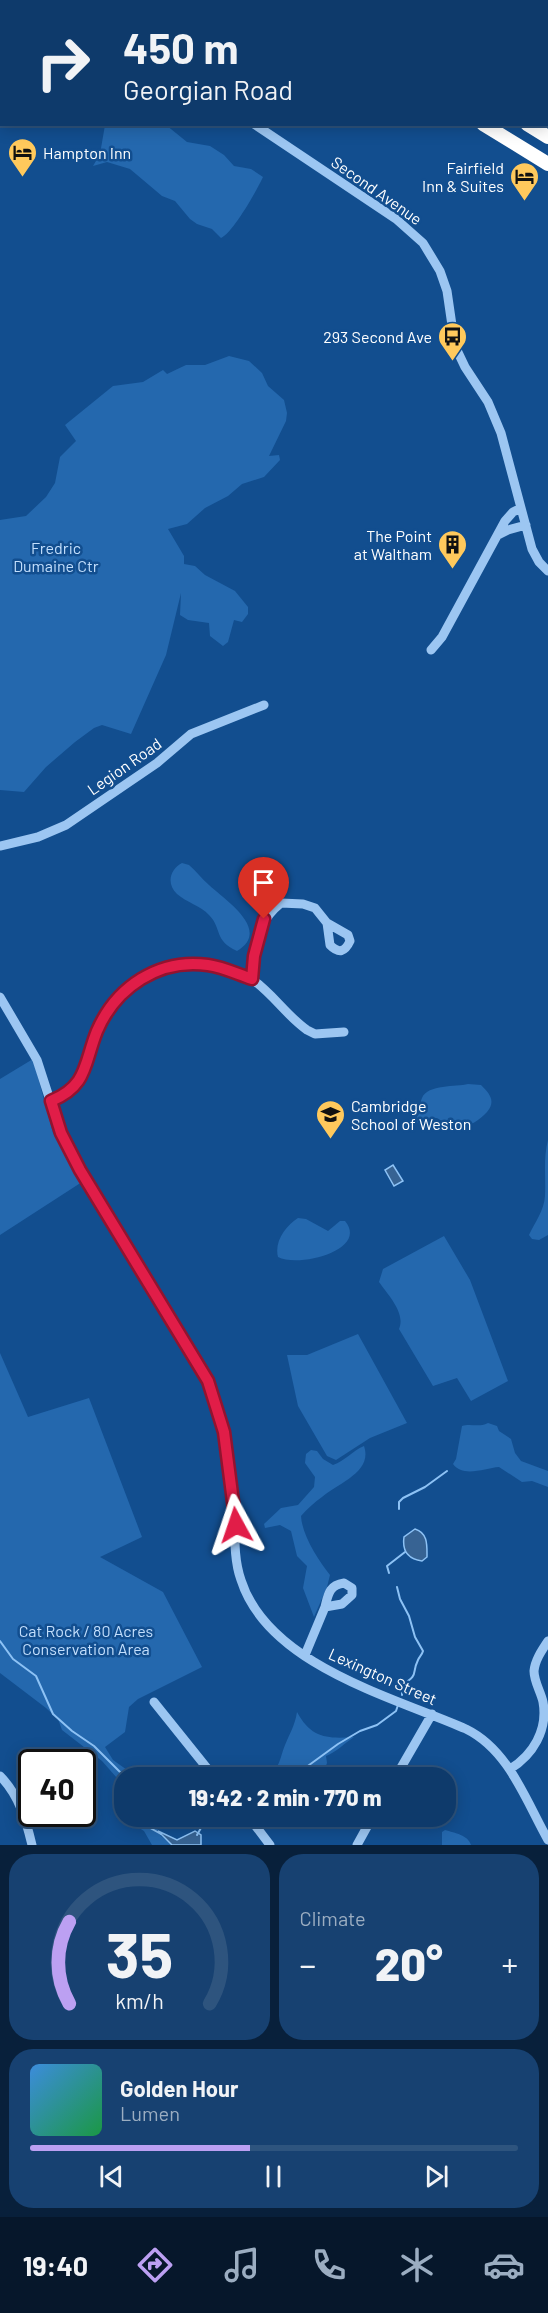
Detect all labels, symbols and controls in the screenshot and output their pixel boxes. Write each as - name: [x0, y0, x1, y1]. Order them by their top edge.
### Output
- text: 450 m: [123, 22, 238, 72]
- icon: right: [24, 24, 102, 102]
- text: Georgian Road: [123, 73, 293, 105]
- hotel icon: Hampton Inn: [6, 136, 38, 178]
- place label: Hampton Inn: [43, 143, 131, 162]
- street label: Second Avenue: [328, 152, 426, 228]
- place label: Fairfield Inn & Suites: [422, 158, 504, 195]
- hotel icon: Fairfield Inn & Suites: [509, 160, 541, 202]
- bus stop icon: 293 Second Ave: [437, 320, 469, 362]
- place label: 293 Second Ave: [323, 327, 432, 346]
- place label: The Point at Waltham: [354, 526, 432, 563]
- building icon: The Point at Waltham: [437, 528, 469, 570]
- park label: Fredric Dumaine Ctr: [13, 538, 99, 575]
- street label: Legion Road: [83, 734, 165, 798]
- pin: [238, 857, 289, 919]
- icon: arrive: [247, 866, 280, 899]
- place label: Cambridge School of Weston: [351, 1096, 471, 1133]
- school or university icon: Cambridge School of Weston: [314, 1098, 346, 1140]
- position arrow: [204, 1493, 268, 1557]
- park label: Cat Rock / 80 Acres Conservation Area: [19, 1621, 153, 1658]
- street label: Lexington Street: [326, 1644, 440, 1708]
- speed limit sign: 40: [18, 1749, 96, 1827]
- text: 19:42 · 2 min · 770 m: [188, 1784, 382, 1810]
- text: Climate: [300, 1906, 366, 1930]
- text: 35: [106, 1916, 173, 1990]
- text: 20°: [375, 1936, 443, 1990]
- text: −: [300, 1944, 316, 1984]
- text: +: [502, 1944, 518, 1984]
- text: km/h: [115, 1988, 164, 2013]
- text: Golden Hour: [120, 2075, 238, 2101]
- text: Lumen: [120, 2101, 180, 2125]
- icon: previous: [95, 2160, 128, 2193]
- icon: pause: [257, 2160, 290, 2193]
- icon: next: [420, 2160, 453, 2193]
- icon: directions: [134, 2244, 176, 2286]
- icon: music: [221, 2244, 263, 2286]
- icon: phone: [308, 2244, 350, 2286]
- icon: climate: [396, 2244, 438, 2286]
- icon: car: [483, 2244, 525, 2286]
- text: 19:40: [23, 2249, 88, 2281]

